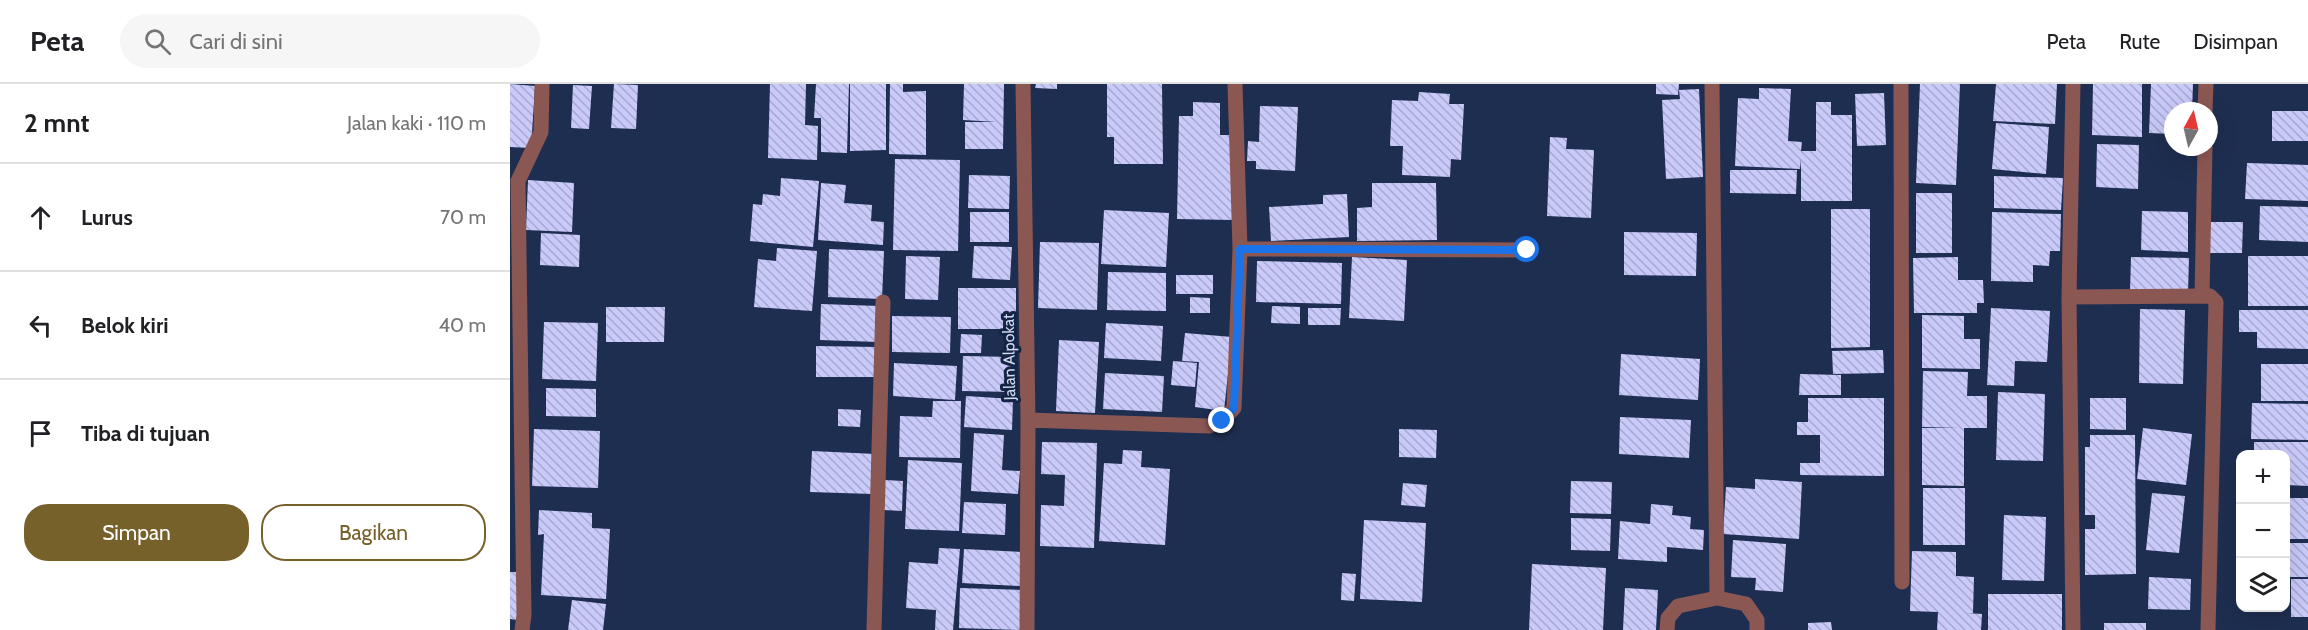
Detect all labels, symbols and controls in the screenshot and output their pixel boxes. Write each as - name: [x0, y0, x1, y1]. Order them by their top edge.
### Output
- search box: [120, 14, 540, 68]
- text: Peta: [30, 24, 84, 58]
- icon: search: [141, 25, 174, 58]
- text: Cari di sini: [189, 28, 283, 55]
- text: Peta: [2047, 29, 2086, 54]
- text: Rute: [2119, 29, 2160, 54]
- text: Disimpan: [2193, 29, 2278, 54]
- north arrow: [2164, 102, 2218, 156]
- text: 2 mnt: [24, 107, 89, 139]
- text: Jalan kaki · 110 m: [347, 111, 486, 135]
- icon: ahead: [24, 201, 57, 234]
- text: Lurus: [81, 204, 133, 231]
- text: 70 m: [440, 205, 486, 229]
- route start: [1513, 236, 1539, 262]
- icon: left: [24, 309, 57, 342]
- text: Belok kiri: [81, 312, 168, 339]
- text: 40 m: [438, 313, 486, 337]
- street label: Jalan Alpokat: [999, 313, 1019, 402]
- route end: [1208, 407, 1234, 433]
- icon: arrive: [24, 417, 57, 450]
- text: Tiba di tujuan: [81, 420, 210, 447]
- map controls: [2236, 450, 2290, 612]
- button: +: [2236, 450, 2290, 504]
- button: Simpan: [24, 504, 249, 561]
- button: Bagikan: [261, 504, 486, 561]
- button: −: [2236, 504, 2290, 558]
- button: layers: [2236, 558, 2290, 612]

